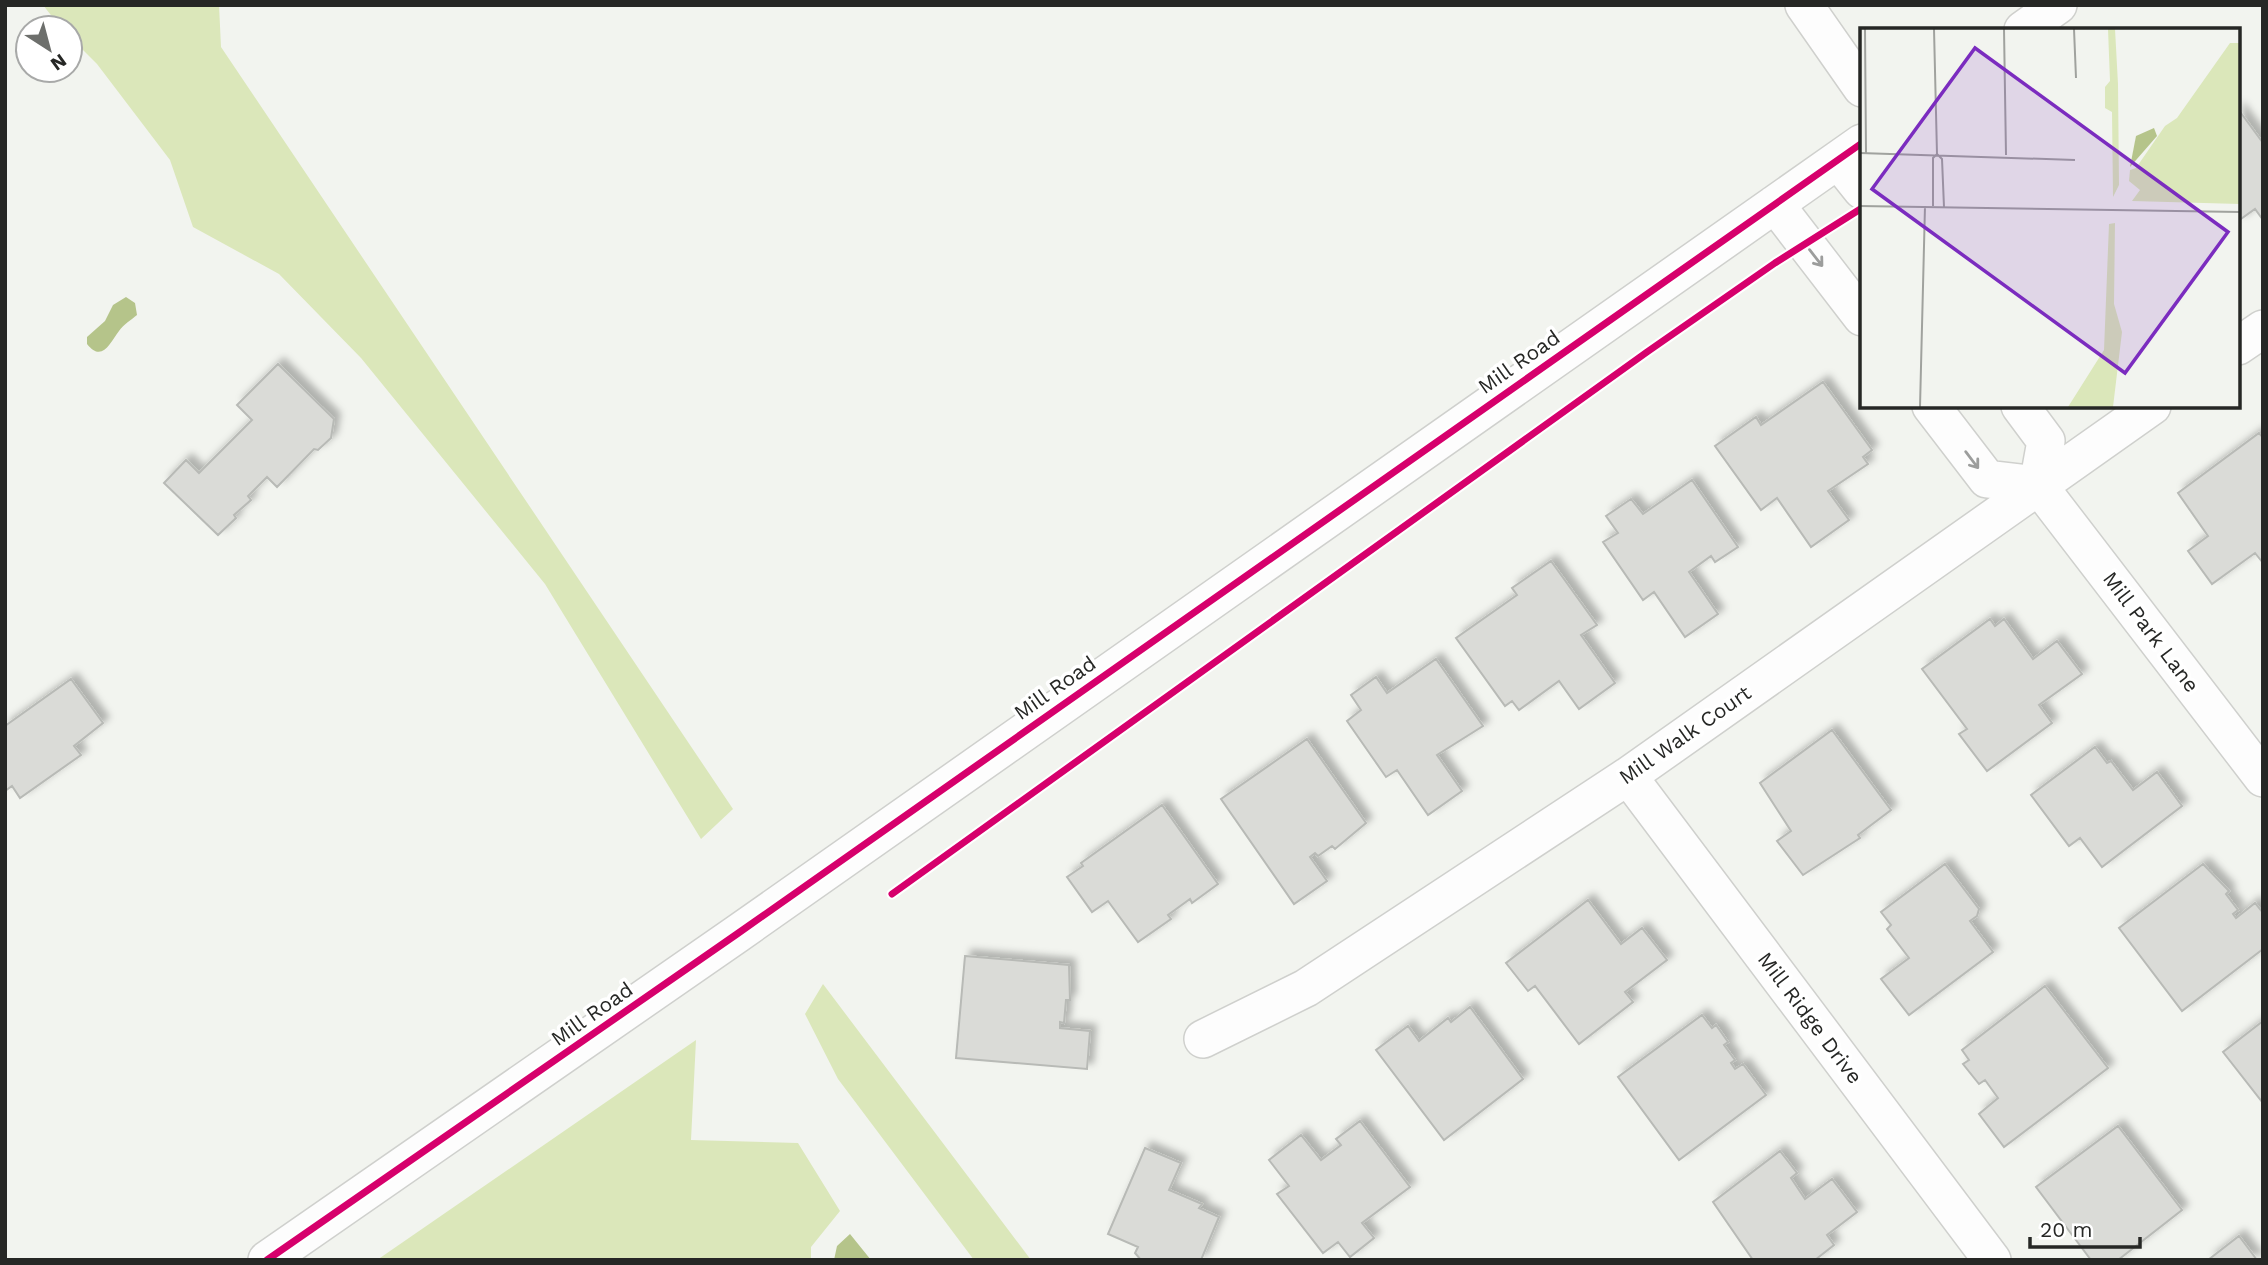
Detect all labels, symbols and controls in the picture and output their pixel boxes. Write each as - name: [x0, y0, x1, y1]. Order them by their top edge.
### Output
- north arrow: [14, 14, 84, 84]
- inset map: [1860, 28, 2240, 408]
- text: N: [46, 49, 71, 76]
- one-way arrow: [1809, 248, 1824, 267]
- street label: Mill Road: [1473, 324, 1564, 399]
- one-way arrow: [1965, 450, 1980, 469]
- street label: Mill Park Lane: [2098, 567, 2205, 697]
- street label: Mill Road: [1009, 650, 1100, 725]
- street label: Mill Walk Court: [1614, 680, 1756, 789]
- street label: Mill Ridge Drive: [1753, 947, 1868, 1088]
- street label: Mill Road: [546, 976, 637, 1051]
- scale bar: [2030, 1206, 2140, 1250]
- text: 20 m: [2040, 1217, 2092, 1242]

